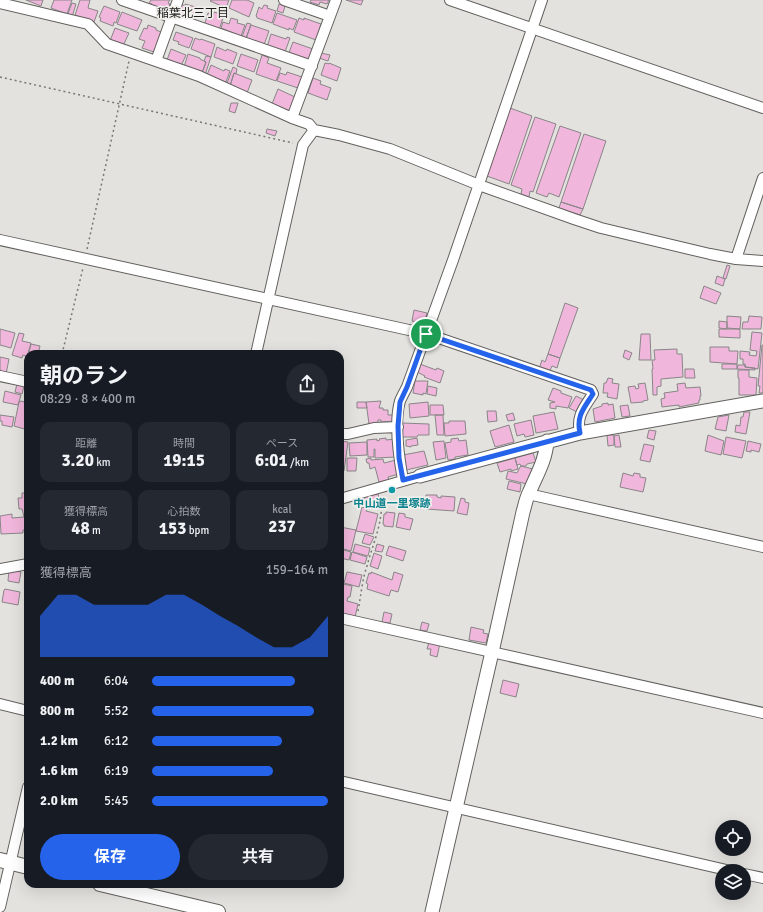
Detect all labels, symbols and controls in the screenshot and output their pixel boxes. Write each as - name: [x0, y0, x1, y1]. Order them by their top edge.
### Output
- district label: 稲葉北三丁目: [157, 6, 229, 21]
- pin: [409, 317, 443, 351]
- icon: arrive: [415, 323, 437, 345]
- text: 朝のラン: [40, 362, 128, 389]
- button: share: [286, 363, 328, 405]
- text: 08:29 · 8 × 400 m: [40, 391, 135, 407]
- text: 距離: [75, 437, 97, 450]
- text: 時間: [173, 437, 195, 450]
- text: ペース: [266, 437, 298, 450]
- text: 3.20: [61, 450, 94, 471]
- text: 19:15: [163, 450, 205, 471]
- text: 6:01: [255, 450, 288, 471]
- text: km: [94, 456, 111, 469]
- text: /km: [288, 456, 309, 469]
- marker: 中山道一里塚跡: [387, 485, 397, 495]
- place label: 中山道一里塚跡: [354, 497, 431, 510]
- text: kcal: [272, 503, 292, 516]
- text: 獲得標高: [64, 505, 108, 518]
- text: 心拍数: [168, 505, 201, 518]
- text: 237: [268, 516, 296, 537]
- text: 48: [71, 518, 90, 539]
- text: 153: [159, 518, 186, 539]
- text: m: [90, 524, 101, 537]
- text: bpm: [186, 524, 209, 537]
- text: 159–164 m: [266, 562, 328, 578]
- text: 獲得標高: [40, 565, 92, 581]
- text: 400 m: [40, 673, 74, 689]
- text: 6:04: [104, 673, 129, 689]
- text: 800 m: [40, 703, 74, 719]
- text: 5:52: [104, 703, 129, 719]
- text: 1.2 km: [40, 733, 78, 749]
- text: 6:12: [104, 733, 129, 749]
- text: 1.6 km: [40, 763, 78, 779]
- text: 6:19: [104, 763, 129, 779]
- text: 2.0 km: [40, 793, 78, 809]
- text: 5:45: [104, 793, 129, 809]
- map controls: [715, 820, 751, 900]
- button: locate: [715, 820, 751, 856]
- button: 保存: [40, 834, 180, 880]
- button: 共有: [188, 834, 328, 880]
- button: layers: [715, 864, 751, 900]

